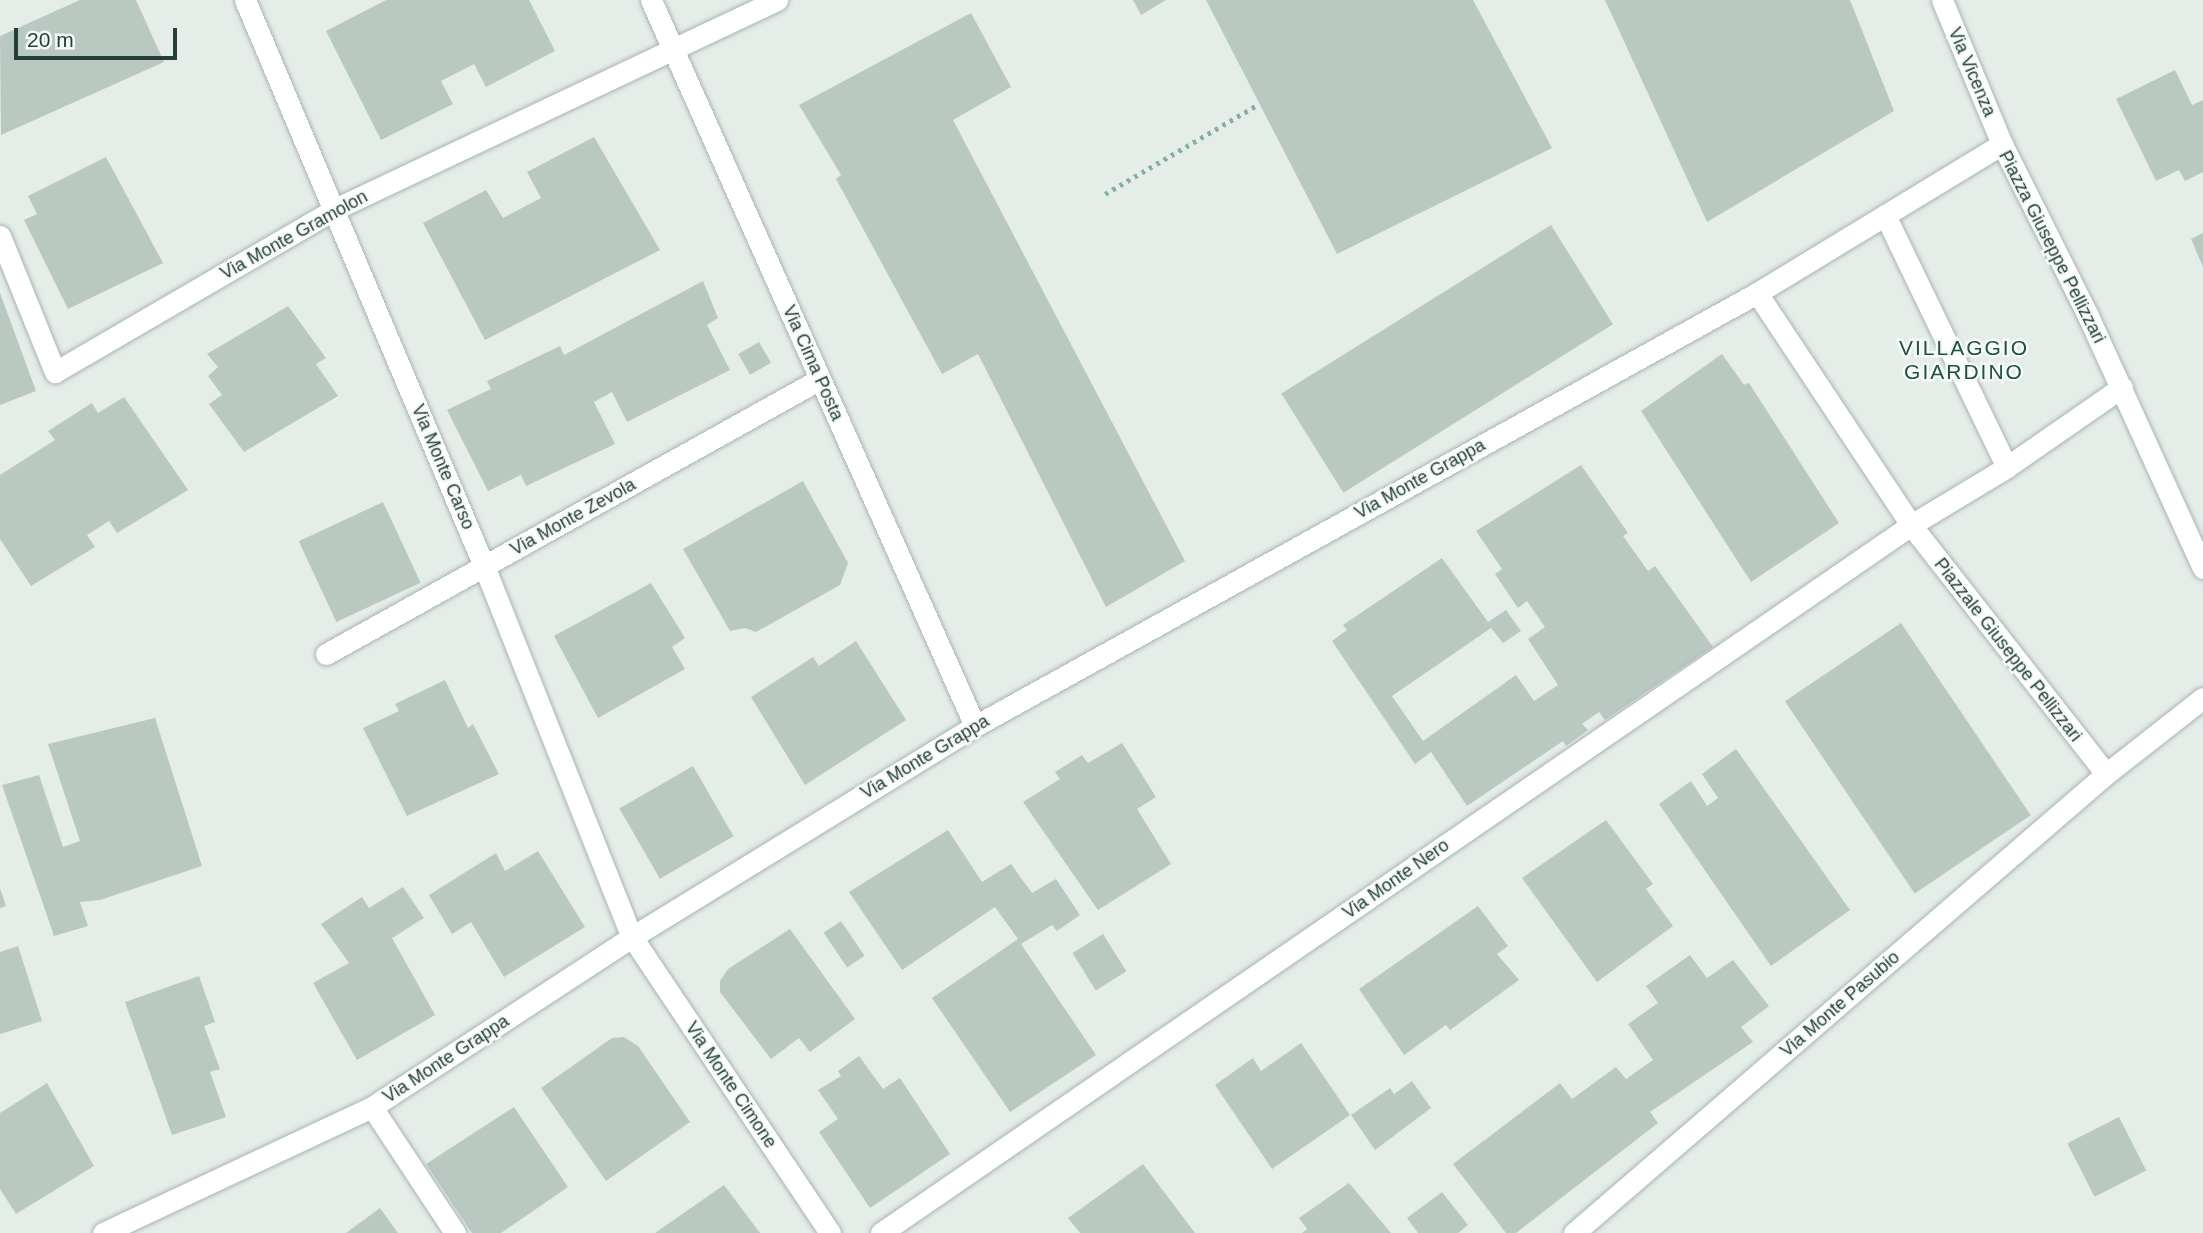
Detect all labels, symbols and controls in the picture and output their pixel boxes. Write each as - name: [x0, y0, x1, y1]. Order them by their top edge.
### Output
- scale bar: [18, 14, 180, 58]
- street label: Via Vicenza: [1944, 24, 2000, 120]
- text: 20 m: [27, 28, 74, 51]
- street label: Piazza Giuseppe Pellizzari: [1994, 147, 2110, 347]
- street label: Via Monte Gramolon: [217, 186, 371, 284]
- street label: Via Cima Posta: [778, 302, 848, 424]
- district label: VILLAGGIO GIARDINO: [1900, 335, 2028, 385]
- street label: Via Monte Carso: [407, 401, 479, 533]
- street label: Via Monte Grappa: [1351, 434, 1489, 524]
- street label: Via Monte Zevola: [507, 474, 639, 560]
- street label: Piazzale Giuseppe Pellizzari: [1930, 554, 2086, 746]
- street label: Via Monte Grappa: [857, 710, 993, 804]
- street label: Via Monte Nero: [1339, 834, 1453, 924]
- street label: Via Monte Pasubio: [1776, 946, 1904, 1062]
- street label: Via Monte Grappa: [379, 1010, 513, 1108]
- street label: Via Monte Cimone: [681, 1018, 781, 1152]

